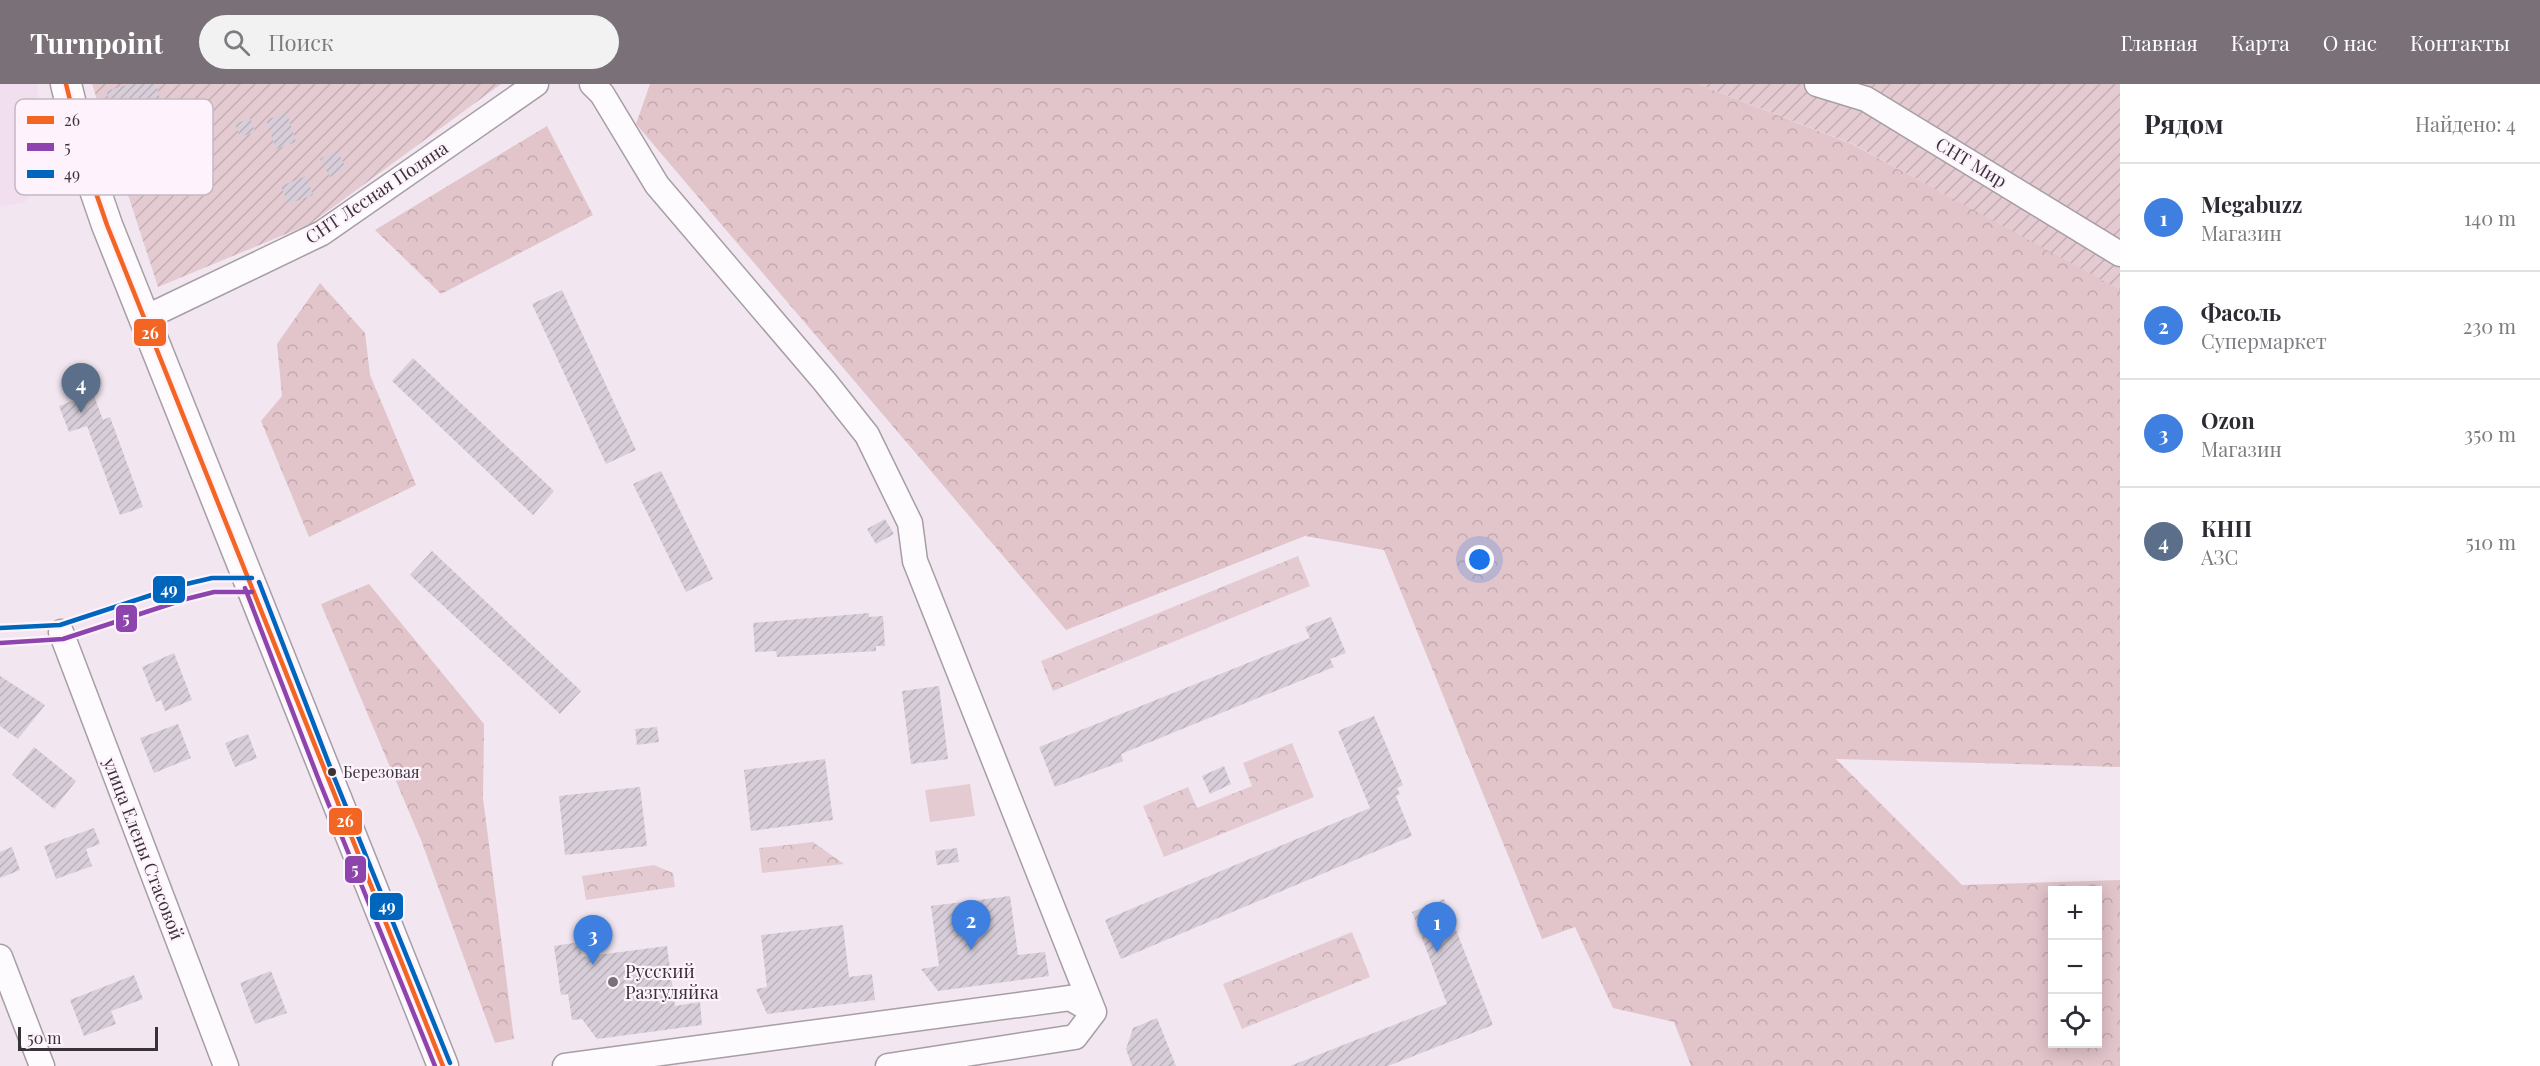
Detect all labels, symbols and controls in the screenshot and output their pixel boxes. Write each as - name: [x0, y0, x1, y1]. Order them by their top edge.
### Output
- search box: [199, 15, 619, 69]
- text: Turnpoint: [30, 24, 163, 61]
- icon: search: [220, 26, 253, 59]
- text: Поиск: [268, 27, 334, 57]
- text: Главная: [2120, 28, 2198, 56]
- text: Карта: [2231, 28, 2290, 56]
- text: О нас: [2323, 28, 2377, 56]
- text: Контакты: [2410, 28, 2510, 56]
- legend: [15, 99, 213, 195]
- text: Рядом: [2144, 106, 2223, 141]
- text: 26: [64, 109, 80, 130]
- text: Найдено: 4: [2415, 110, 2516, 137]
- street label: СНТ Мир: [1931, 131, 2012, 193]
- street label: СНТ Лесная Поляна: [300, 135, 453, 249]
- text: 5: [64, 136, 71, 157]
- text: 49: [64, 163, 80, 184]
- text: Megabuzz: [2201, 189, 2302, 219]
- text: 1: [2160, 204, 2167, 231]
- text: 140 m: [2464, 204, 2516, 231]
- text: Магазин: [2201, 219, 2282, 246]
- text: Фасоль: [2201, 297, 2281, 327]
- text: 2: [2158, 312, 2169, 339]
- text: 230 m: [2463, 312, 2516, 339]
- line badge: 26: [133, 318, 167, 347]
- text: 26: [141, 322, 159, 343]
- text: Супермаркет: [2201, 327, 2327, 354]
- pin: 4: [62, 364, 100, 413]
- text: Ozon: [2201, 405, 2255, 435]
- text: 3: [2159, 420, 2168, 447]
- text: 350 m: [2464, 420, 2516, 447]
- text: Магазин: [2201, 435, 2282, 462]
- text: КНП: [2201, 513, 2252, 543]
- text: 4: [2158, 528, 2169, 555]
- text: 510 m: [2466, 528, 2516, 555]
- text: АЗС: [2201, 543, 2238, 570]
- your location: [1465, 545, 1494, 574]
- line badge: 49: [152, 575, 186, 604]
- text: 49: [160, 578, 178, 599]
- line badge: 5: [115, 604, 138, 633]
- text: 5: [122, 607, 130, 628]
- street label: улица Елены Стасовой: [98, 753, 190, 943]
- place label: Березовая: [343, 761, 420, 782]
- marker: Березовая: [326, 766, 338, 778]
- line badge: 26: [328, 807, 363, 836]
- text: 26: [336, 810, 354, 831]
- line badge: 5: [344, 855, 367, 884]
- text: 5: [351, 858, 359, 879]
- map controls: [2048, 886, 2102, 1048]
- button: +: [2048, 886, 2102, 940]
- line badge: 49: [369, 892, 404, 921]
- text: 49: [378, 895, 396, 916]
- pin: 2: [952, 900, 990, 950]
- pin: 1: [1418, 902, 1456, 952]
- pin: 3: [574, 916, 612, 965]
- button: −: [2048, 940, 2102, 994]
- place label: Русский Разгуляйка: [625, 959, 719, 1004]
- marker: Русский Разгуляйка: [606, 975, 620, 989]
- button: locate: [2048, 994, 2102, 1048]
- scale bar: [18, 1024, 158, 1052]
- text: 50 m: [27, 1027, 61, 1048]

